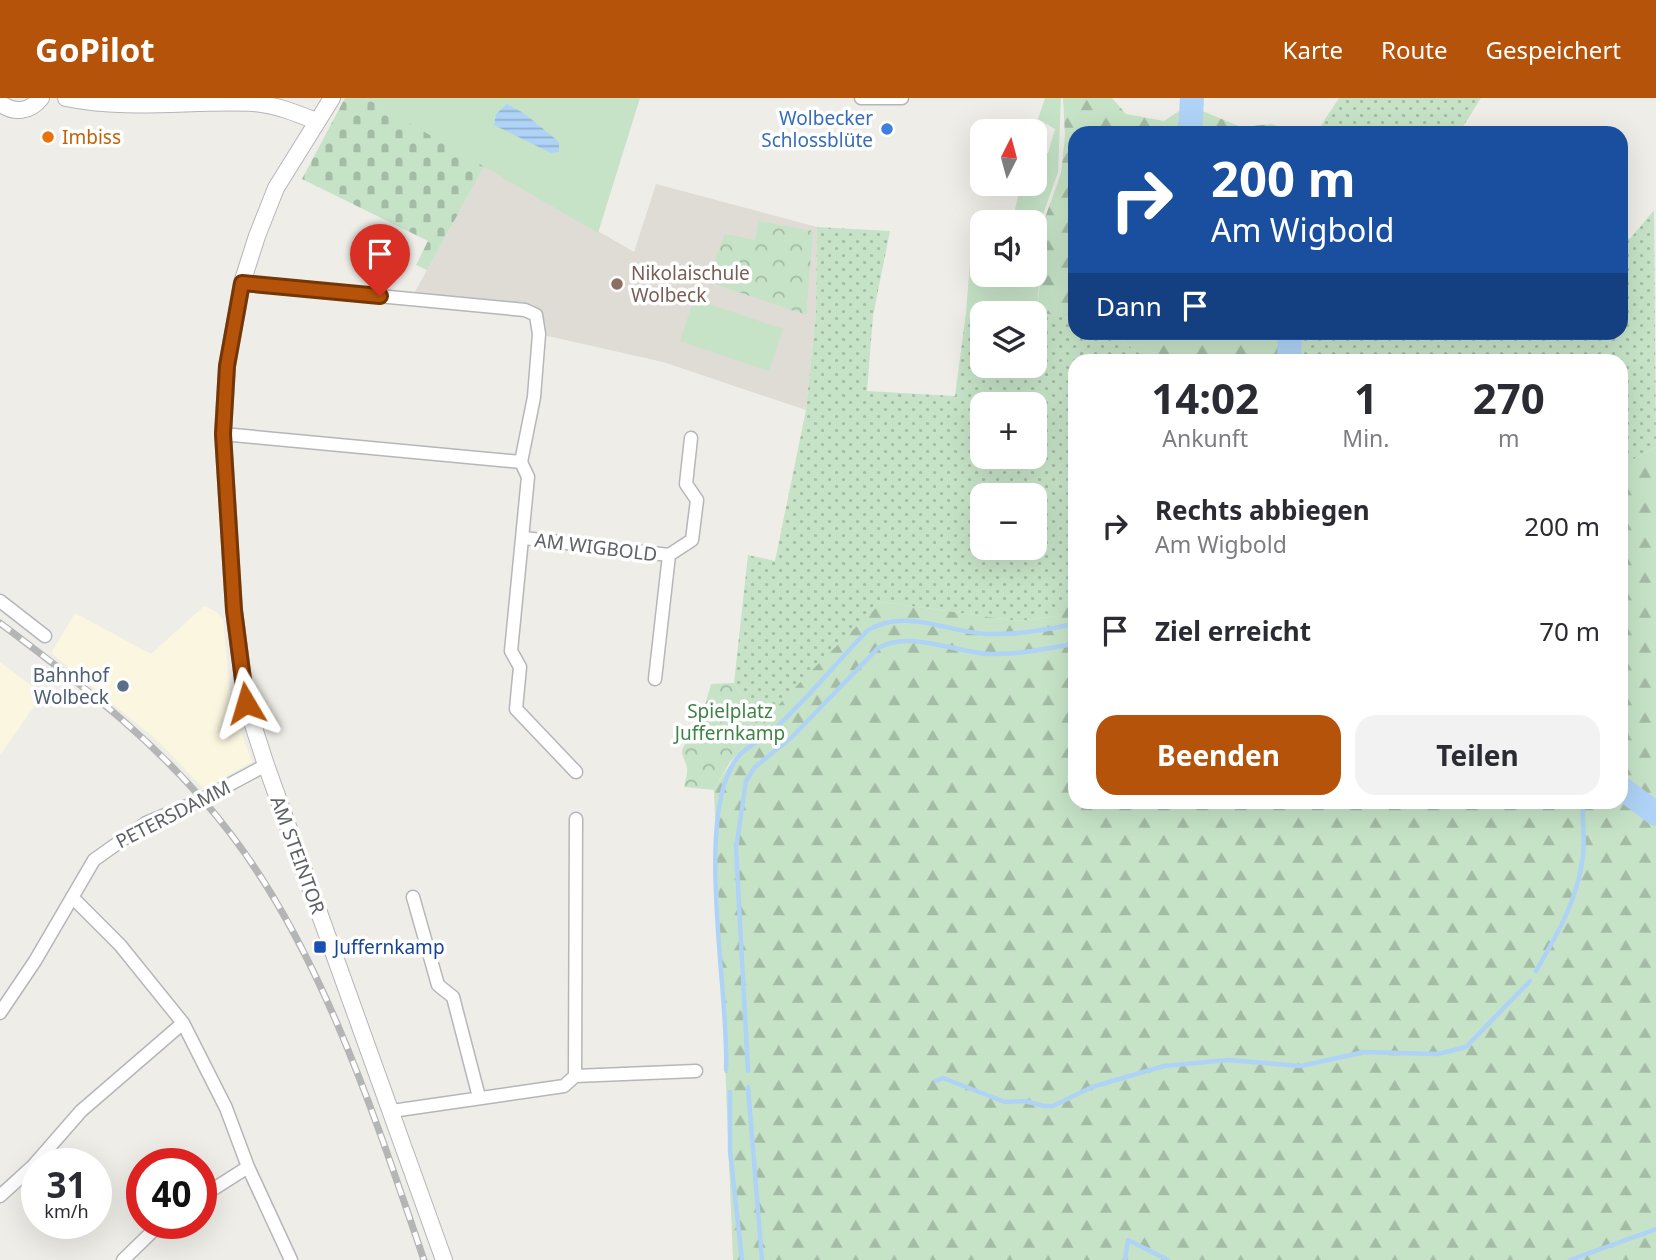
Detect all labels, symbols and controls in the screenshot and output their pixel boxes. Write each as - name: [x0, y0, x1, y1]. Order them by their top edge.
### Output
- text: GoPilot: [35, 27, 155, 72]
- text: Karte: [1283, 33, 1343, 66]
- text: Route: [1381, 33, 1448, 66]
- text: Gespeichert: [1486, 33, 1621, 66]
- place label: Wolbecker Schlossblüte: [761, 105, 873, 153]
- north arrow: [970, 119, 1046, 196]
- map controls: [970, 119, 1047, 560]
- marker: Wolbecker Schlossblüte: [879, 121, 895, 137]
- place label: Imbiss: [62, 124, 121, 150]
- marker: Imbiss: [40, 129, 56, 145]
- text: 200 m: [1211, 145, 1356, 211]
- icon: right: [1096, 154, 1187, 245]
- text: Am Wigbold: [1211, 208, 1394, 251]
- button: sound: [970, 210, 1047, 287]
- pin: [350, 224, 410, 296]
- icon: arrive: [361, 235, 399, 273]
- place label: Nikolaischule Wolbeck: [631, 260, 750, 308]
- marker: Nikolaischule Wolbeck: [609, 276, 625, 292]
- icon: arrive: [1176, 287, 1214, 325]
- text: Dann: [1096, 288, 1162, 324]
- button: layers: [970, 301, 1047, 378]
- text: 14:02: [1151, 369, 1259, 426]
- text: 1: [1354, 369, 1378, 426]
- text: 270: [1473, 369, 1545, 426]
- button: +: [970, 392, 1047, 469]
- text: Ankunft: [1162, 422, 1248, 454]
- text: Min.: [1342, 422, 1390, 454]
- text: m: [1498, 422, 1520, 454]
- button: −: [970, 483, 1047, 560]
- text: Rechts abbiegen: [1155, 492, 1370, 528]
- icon: right: [1096, 507, 1134, 545]
- text: 200 m: [1524, 508, 1600, 544]
- street label: AM WIGBOLD: [533, 527, 659, 567]
- text: Am Wigbold: [1155, 528, 1287, 560]
- icon: arrive: [1096, 612, 1134, 650]
- text: Ziel erreicht: [1155, 613, 1311, 649]
- text: 70 m: [1539, 613, 1600, 649]
- place label: Bahnhof Wolbeck: [33, 662, 110, 710]
- position arrow: [209, 666, 283, 740]
- marker: Bahnhof Wolbeck: [115, 678, 131, 694]
- park label: Spielplatz Juffernkamp: [673, 698, 785, 746]
- button: Beenden: [1096, 715, 1341, 795]
- button: Teilen: [1355, 715, 1600, 795]
- street label: PETERSDAMM: [111, 774, 235, 854]
- street label: AM STEINTOR: [265, 792, 331, 918]
- place label: Juffernkamp: [332, 934, 445, 960]
- marker: Juffernkamp: [312, 939, 328, 955]
- speed limit sign: 40: [126, 1148, 217, 1239]
- text: 31: [46, 1161, 87, 1208]
- text: km/h: [44, 1199, 89, 1223]

